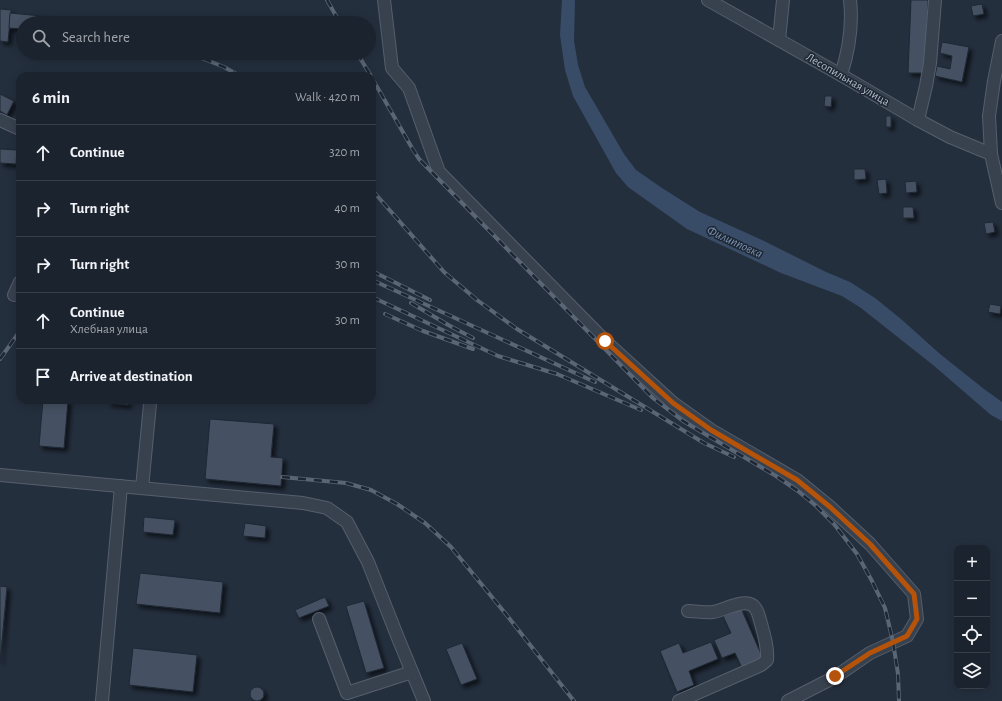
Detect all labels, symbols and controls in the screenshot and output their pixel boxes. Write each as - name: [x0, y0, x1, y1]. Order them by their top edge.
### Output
- search box: [16, 16, 376, 60]
- icon: search: [30, 27, 52, 49]
- text: Search here: [62, 30, 130, 45]
- street label: Лесопильная улица: [804, 50, 892, 109]
- text: 6 min: [32, 89, 70, 106]
- text: Walk · 420 m: [295, 91, 360, 104]
- icon: ahead: [32, 142, 54, 164]
- text: Continue: [70, 145, 125, 160]
- text: 320 m: [329, 146, 360, 159]
- icon: right: [32, 198, 54, 220]
- text: Turn right: [70, 201, 129, 216]
- text: 40 m: [334, 202, 360, 215]
- water label: Филипповка: [704, 224, 765, 261]
- icon: right: [32, 254, 54, 276]
- text: Turn right: [70, 257, 129, 272]
- text: 30 m: [335, 258, 360, 271]
- text: Continue: [70, 305, 125, 320]
- icon: ahead: [32, 310, 54, 332]
- text: 30 m: [335, 314, 360, 327]
- text: Хлебная улица: [70, 323, 148, 336]
- route start: [596, 332, 614, 350]
- icon: arrive: [32, 366, 54, 388]
- text: Arrive at destination: [70, 369, 193, 384]
- map controls: [954, 545, 990, 689]
- button: +: [954, 545, 990, 581]
- button: −: [954, 581, 990, 617]
- button: locate: [954, 617, 990, 653]
- button: layers: [954, 653, 990, 689]
- route end: [826, 667, 844, 685]

